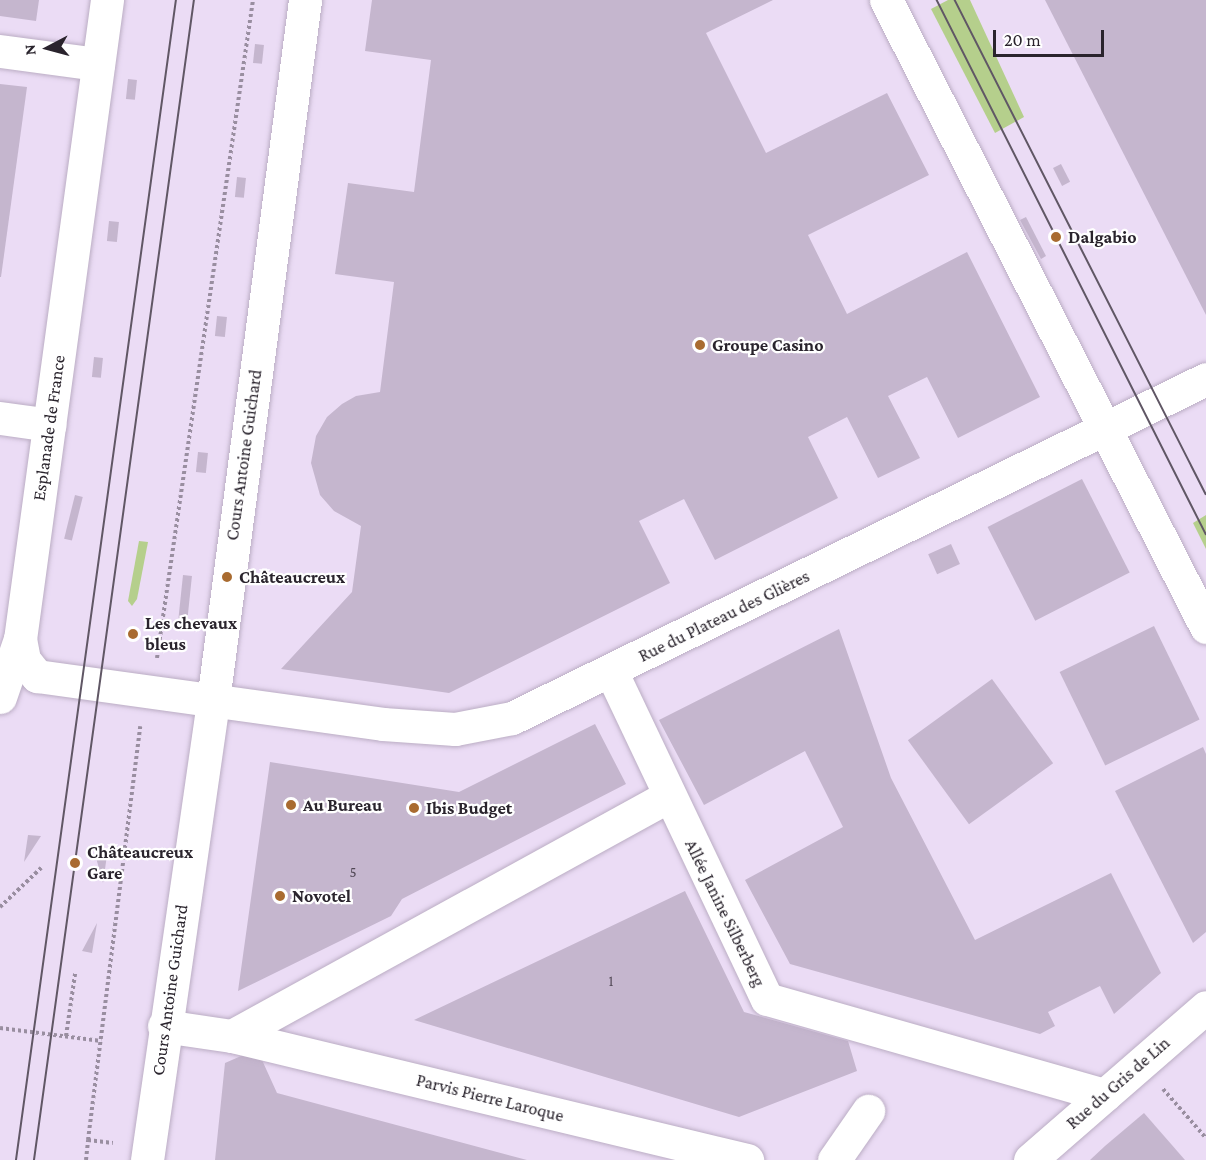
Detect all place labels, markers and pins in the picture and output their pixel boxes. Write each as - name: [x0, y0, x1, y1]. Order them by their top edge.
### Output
- place label: Dalgabio: [1068, 226, 1137, 248]
- marker: Dalgabio: [1049, 230, 1063, 244]
- place label: Groupe Casino: [712, 334, 824, 356]
- marker: Groupe Casino: [693, 338, 707, 352]
- place label: Châteaucreux: [239, 566, 345, 588]
- marker: Châteaucreux: [220, 570, 234, 584]
- place label: Les chevaux bleus: [145, 613, 237, 656]
- marker: Les chevaux bleus: [126, 627, 140, 641]
- place label: Au Bureau: [303, 794, 382, 816]
- place label: Ibis Budget: [426, 797, 512, 819]
- marker: Au Bureau: [284, 798, 298, 812]
- marker: Ibis Budget: [407, 801, 421, 815]
- place label: Châteaucreux Gare: [87, 842, 193, 884]
- marker: Châteaucreux Gare: [68, 856, 82, 870]
- place label: Novotel: [292, 885, 351, 907]
- marker: Novotel: [273, 889, 287, 903]

